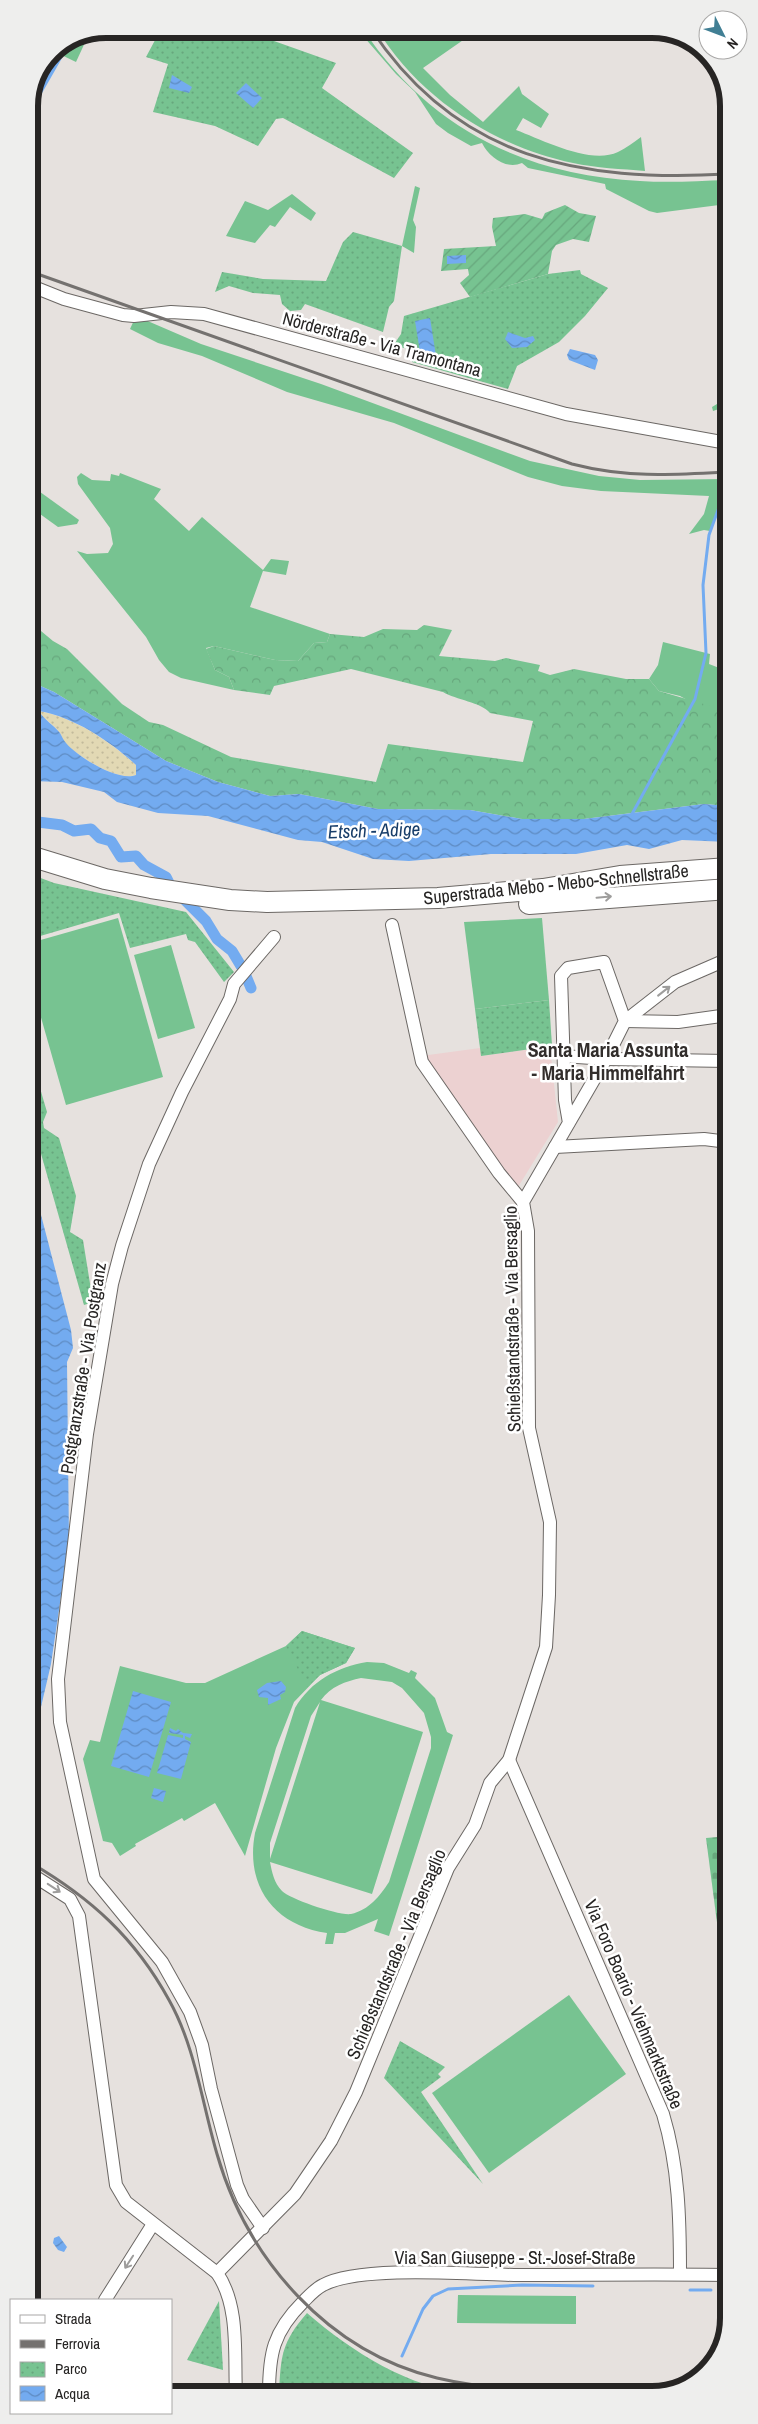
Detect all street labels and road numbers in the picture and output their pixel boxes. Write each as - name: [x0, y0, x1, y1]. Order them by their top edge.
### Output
- street label: Nörderstraße - Via Tramontana: [280, 305, 484, 383]
- street label: Superstrada Mebo - Mebo-Schnellstraße: [422, 858, 690, 910]
- street label: Schießstandstraße - Via Bersaglio: [498, 1206, 526, 1432]
- street label: Postgranzstraße - Via Postgranz: [54, 1260, 112, 1476]
- street label: Schießstandstraße - Via Bersaglio: [340, 1845, 452, 2063]
- street label: Via Foro Boario - Viehmarktstraße: [578, 1895, 690, 2113]
- street label: Via San Giuseppe - St.-Josef-Straße: [395, 2245, 635, 2270]

